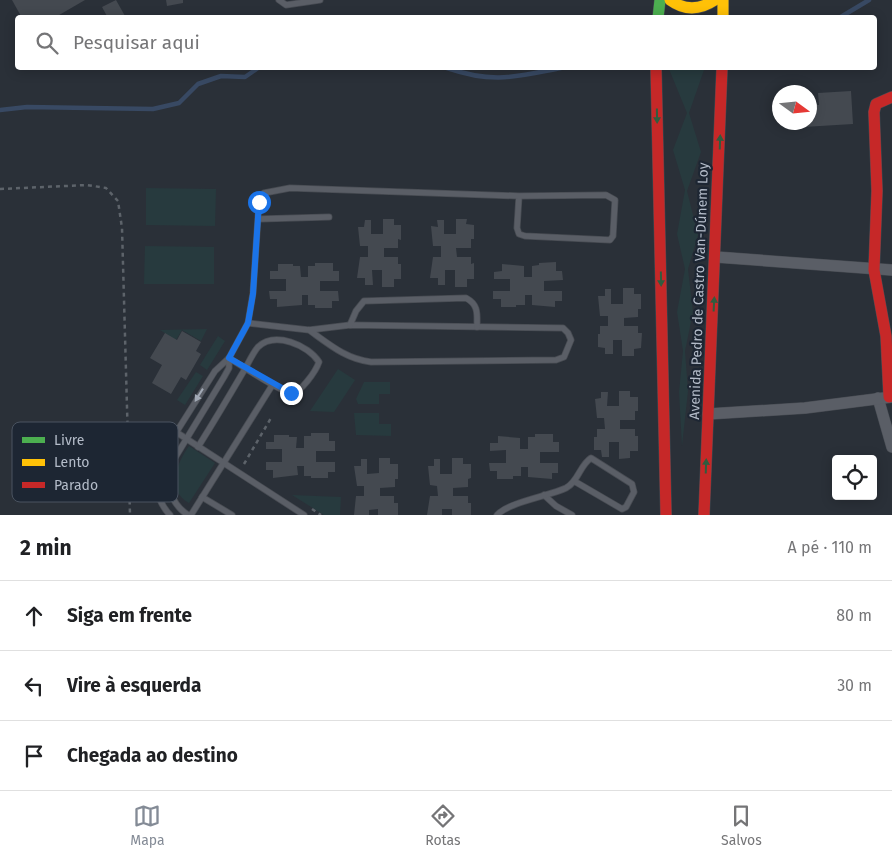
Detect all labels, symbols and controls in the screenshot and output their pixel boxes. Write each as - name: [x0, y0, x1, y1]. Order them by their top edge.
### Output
- search box: [15, 15, 877, 70]
- icon: search: [33, 29, 61, 57]
- text: Pesquisar aqui: [73, 31, 200, 54]
- north arrow: [772, 85, 817, 130]
- one-way arrow: [653, 108, 661, 124]
- one-way arrow: [716, 133, 724, 149]
- street label: Avenida Pedro de Castro Van-Dúnem Loy: [686, 162, 712, 420]
- route start: [248, 191, 271, 214]
- one-way arrow: [657, 271, 665, 287]
- one-way arrow: [710, 296, 718, 312]
- route end: [280, 382, 303, 405]
- one-way arrow: [194, 389, 204, 402]
- legend: [12, 422, 178, 502]
- text: Livre: [54, 432, 84, 449]
- text: Lento: [54, 454, 89, 471]
- map controls: [832, 455, 877, 500]
- button: locate: [832, 455, 877, 500]
- one-way arrow: [703, 458, 711, 474]
- text: Parado: [54, 477, 98, 494]
- text: 2 min: [20, 535, 72, 561]
- text: A pé · 110 m: [788, 538, 872, 557]
- icon: ahead: [20, 602, 48, 630]
- text: Siga em frente: [67, 604, 192, 627]
- text: 80 m: [836, 606, 872, 625]
- icon: left: [20, 672, 48, 700]
- text: Vire à esquerda: [67, 674, 201, 697]
- text: 30 m: [837, 676, 872, 695]
- icon: arrive: [20, 742, 48, 770]
- text: Chegada ao destino: [67, 744, 238, 767]
- tab: Mapa: [130, 802, 165, 849]
- tab: Rotas: [425, 802, 461, 849]
- tab: Salvos: [721, 802, 762, 849]

